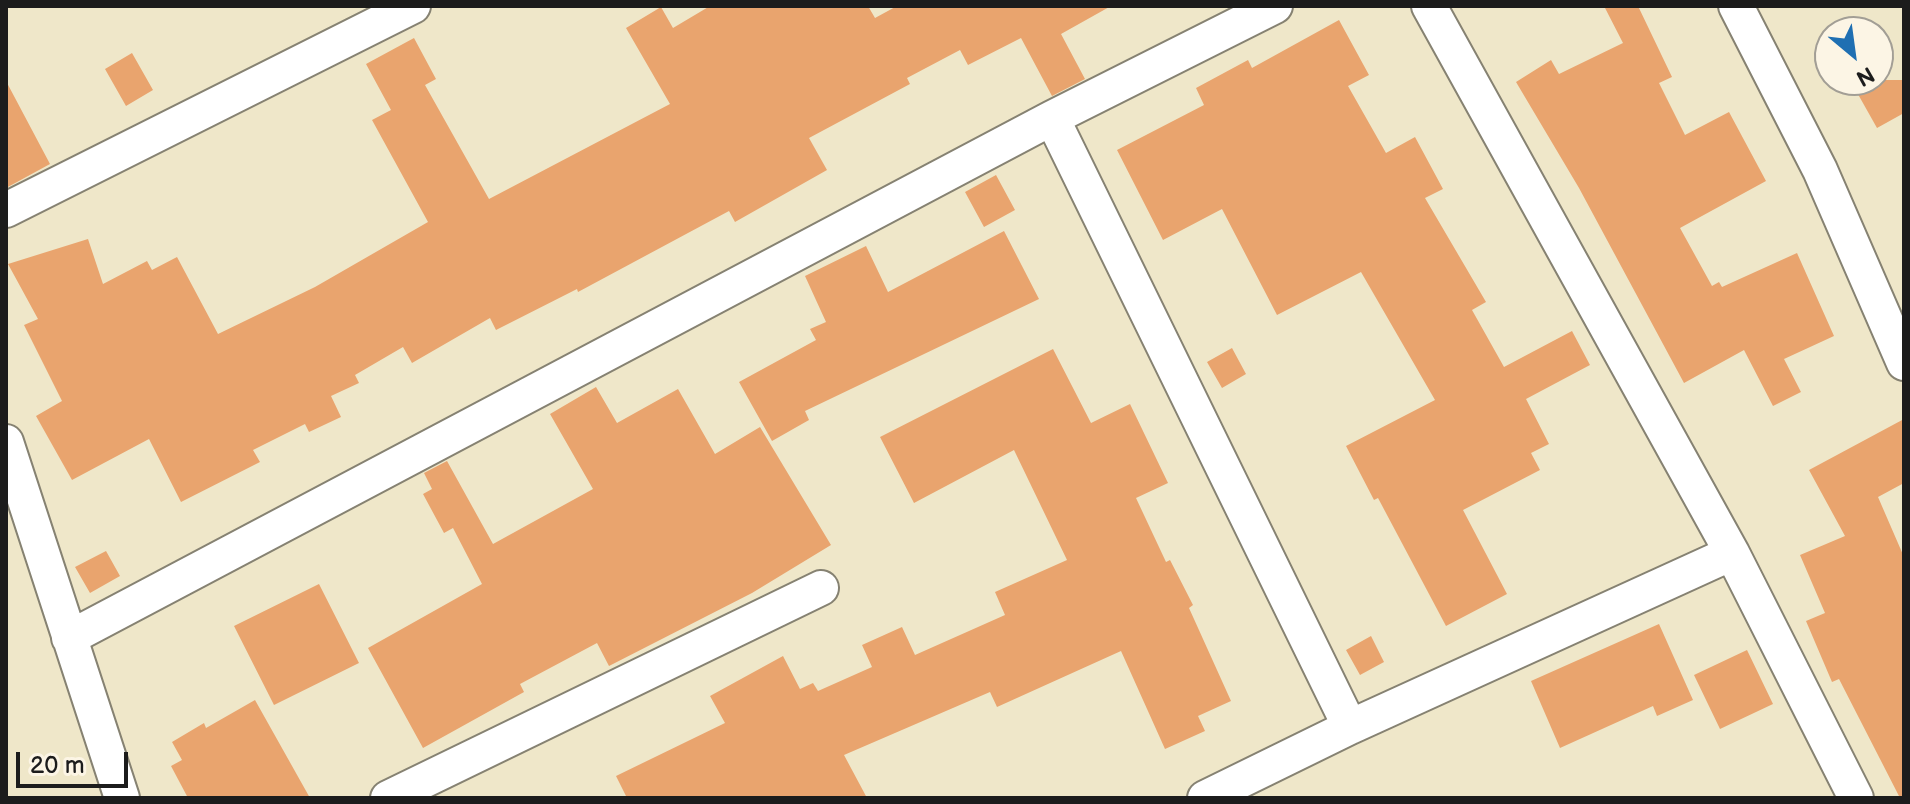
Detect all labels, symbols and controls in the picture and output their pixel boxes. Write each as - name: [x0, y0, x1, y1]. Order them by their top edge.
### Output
- north arrow: [1814, 16, 1894, 96]
- text: N: [1851, 60, 1879, 91]
- scale bar: [20, 736, 132, 786]
- text: 20 m: [30, 751, 85, 780]

